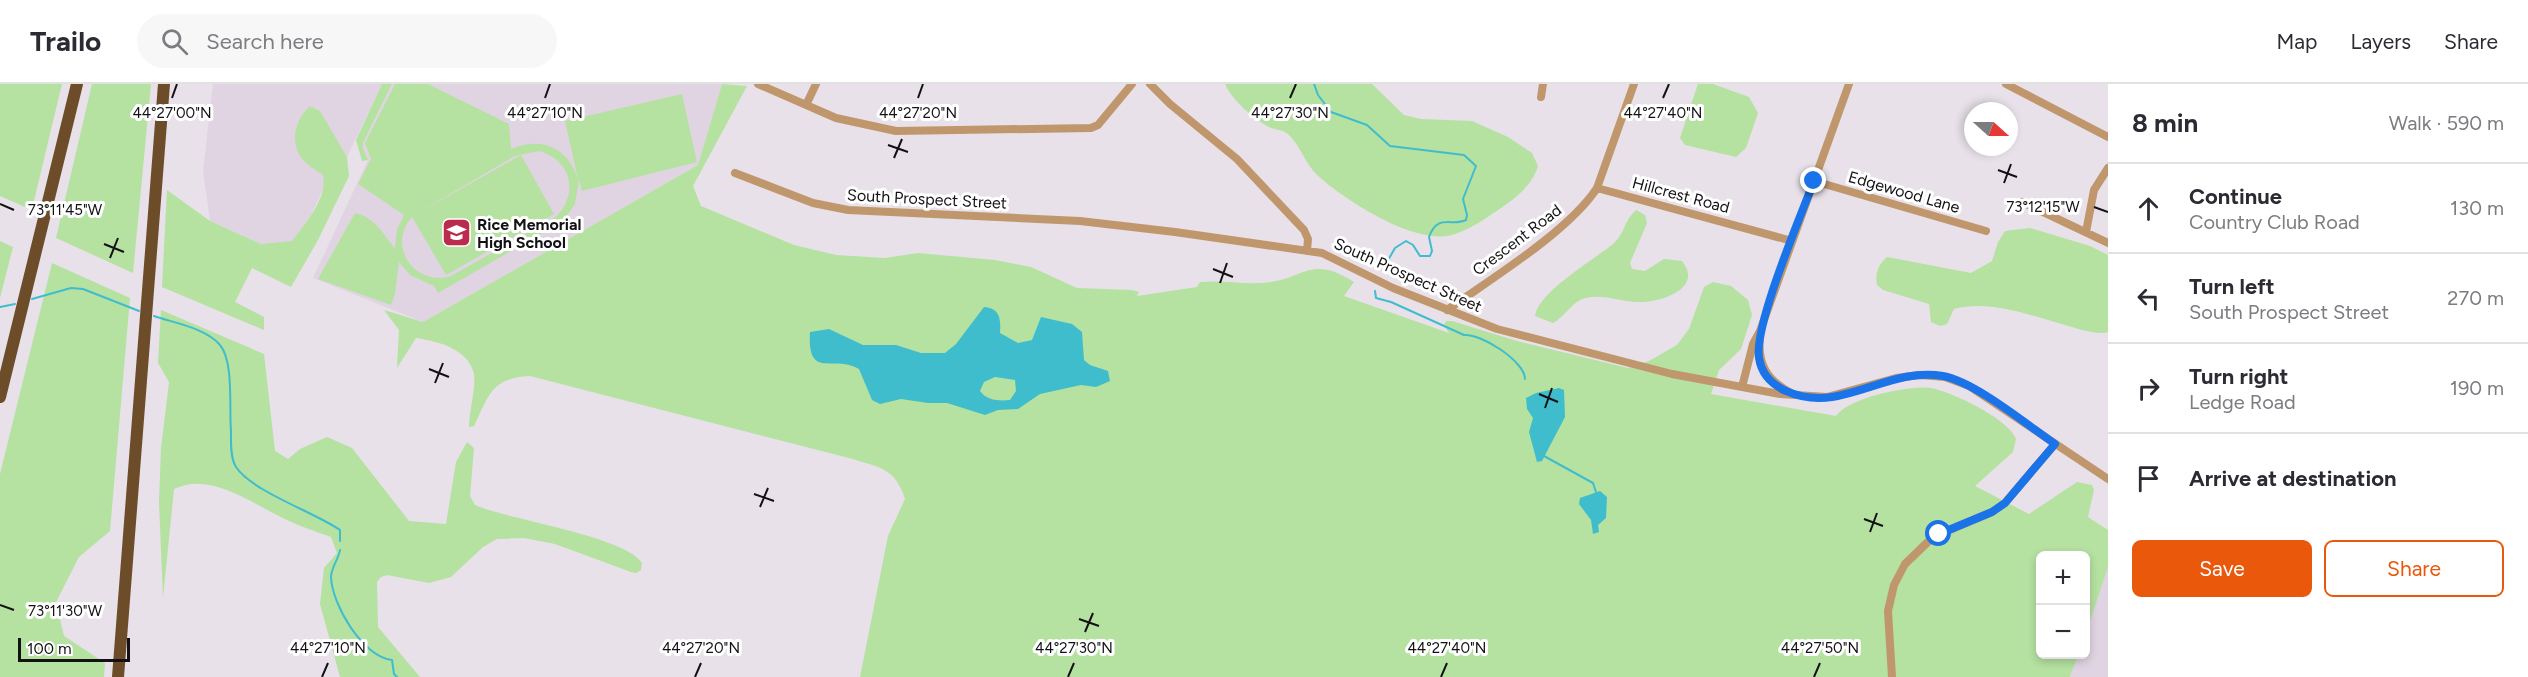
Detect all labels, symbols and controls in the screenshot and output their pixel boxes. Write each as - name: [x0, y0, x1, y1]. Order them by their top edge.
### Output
- search box: [137, 14, 557, 68]
- text: Trailo: [30, 24, 101, 58]
- icon: search: [158, 25, 191, 58]
- text: Search here: [206, 28, 324, 55]
- text: Map: [2277, 29, 2317, 54]
- text: Layers: [2350, 29, 2411, 54]
- text: Share: [2444, 29, 2498, 54]
- north arrow: [1964, 102, 2018, 156]
- text: 44°27'00"N: [132, 104, 212, 122]
- text: 44°27'10"N: [507, 104, 583, 122]
- text: 44°27'20"N: [879, 104, 957, 122]
- text: 44°27'30"N: [1251, 104, 1329, 122]
- text: 44°27'40"N: [1624, 104, 1702, 122]
- text: 8 min: [2132, 107, 2198, 139]
- text: Walk · 590 m: [2389, 111, 2504, 135]
- route end: [1800, 167, 1826, 193]
- street label: Edgewood Lane: [1846, 167, 1962, 217]
- street label: Hillcrest Road: [1630, 173, 1732, 217]
- text: Continue: [2189, 183, 2282, 210]
- street label: South Prospect Street: [847, 185, 1007, 213]
- icon: ahead: [2132, 192, 2165, 225]
- text: 130 m: [2450, 196, 2504, 220]
- text: 73°12'15"W: [2006, 198, 2080, 216]
- street label: Crescent Road: [1469, 200, 1565, 280]
- text: 73°11'45"W: [28, 201, 103, 219]
- text: Country Club Road: [2189, 210, 2360, 234]
- place label: Rice Memorial High School: [477, 215, 582, 252]
- school or university icon: Rice Memorial High School: [440, 217, 472, 249]
- street label: South Prospect Street: [1331, 234, 1485, 316]
- text: Turn left: [2189, 273, 2275, 300]
- icon: left: [2132, 282, 2165, 315]
- text: 270 m: [2447, 286, 2504, 310]
- text: South Prospect Street: [2189, 300, 2389, 324]
- text: Turn right: [2189, 363, 2288, 390]
- icon: right: [2132, 372, 2165, 405]
- text: 190 m: [2450, 376, 2504, 400]
- text: Ledge Road: [2189, 390, 2296, 414]
- icon: arrive: [2132, 462, 2165, 495]
- text: Arrive at destination: [2189, 465, 2397, 492]
- route start: [1925, 520, 1951, 546]
- button: Save: [2132, 540, 2312, 597]
- button: Share: [2324, 540, 2504, 597]
- map controls: [2036, 551, 2090, 659]
- button: +: [2036, 551, 2090, 605]
- text: 73°11'30"W: [28, 602, 103, 620]
- button: −: [2036, 605, 2090, 659]
- scale bar: [18, 635, 130, 662]
- text: 100 m: [27, 639, 72, 658]
- text: 44°27'10"N: [290, 639, 366, 657]
- text: 44°27'20"N: [662, 639, 740, 657]
- text: 44°27'30"N: [1035, 639, 1113, 657]
- text: 44°27'40"N: [1408, 639, 1486, 657]
- text: 44°27'50"N: [1781, 639, 1859, 657]

